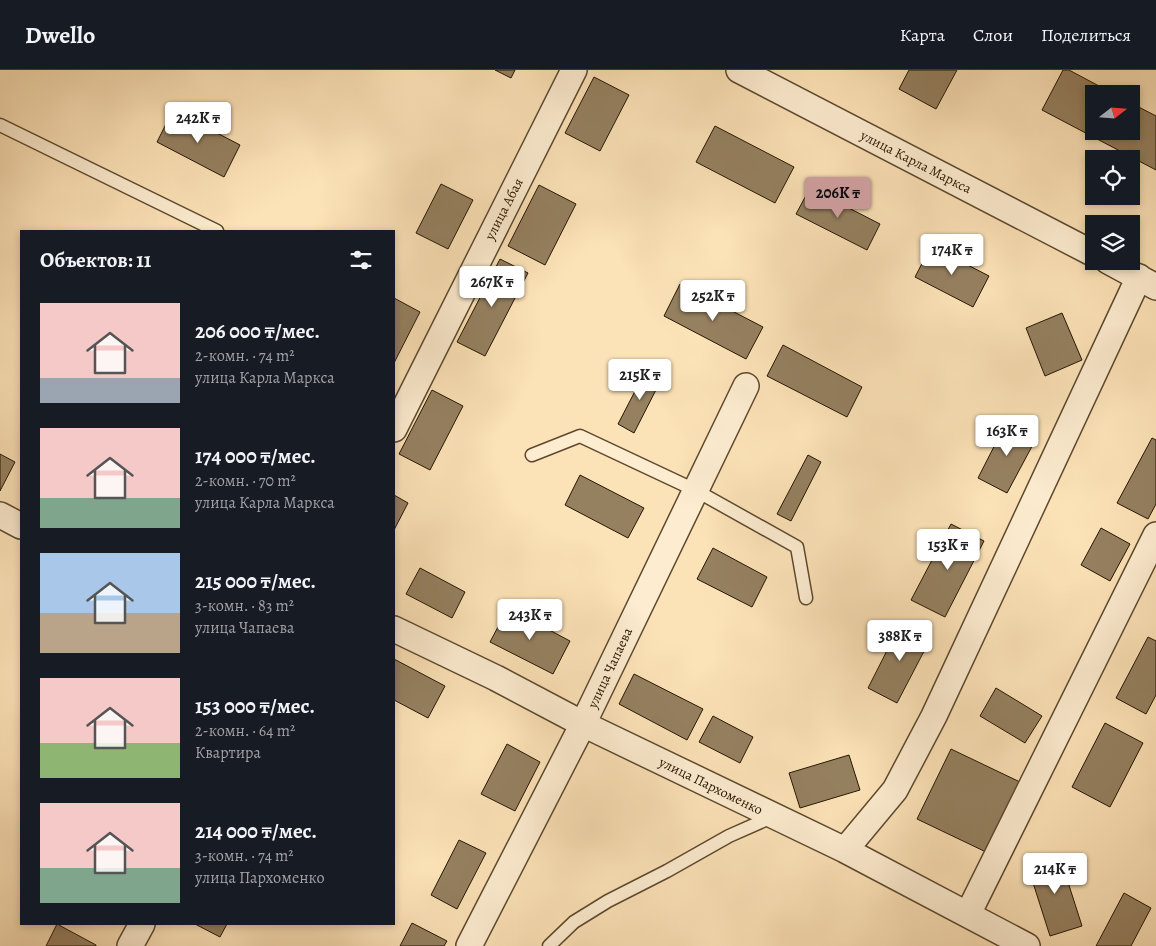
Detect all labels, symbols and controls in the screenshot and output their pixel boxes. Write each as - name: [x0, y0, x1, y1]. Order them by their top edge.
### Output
- text: Dwello: [25, 19, 95, 51]
- text: Карта: [900, 23, 945, 47]
- text: Слои: [973, 23, 1013, 47]
- text: Поделиться: [1041, 23, 1131, 47]
- north arrow: [1085, 85, 1140, 140]
- map controls: [1085, 85, 1140, 270]
- pin: 242K ₸: [157, 102, 239, 144]
- text: 242K ₸: [176, 107, 220, 129]
- street label: улица Карла Маркса: [856, 125, 975, 198]
- button: locate: [1085, 150, 1140, 205]
- street label: улица Абая: [480, 175, 528, 244]
- pin: 206K ₸: [797, 176, 879, 219]
- text: 206K ₸: [816, 182, 860, 204]
- button: layers: [1085, 215, 1140, 270]
- pin: 174K ₸: [911, 234, 993, 276]
- text: 174K ₸: [931, 239, 973, 261]
- text: Объектов: 11: [40, 246, 151, 274]
- icon: filters: [347, 246, 375, 274]
- pin: 267K ₸: [451, 266, 533, 308]
- text: 267K ₸: [470, 271, 514, 293]
- pin: 252K ₸: [672, 280, 754, 322]
- text: 252K ₸: [691, 285, 735, 307]
- text: 206 000 ₸/мес.: [195, 317, 320, 345]
- icon: home: [80, 323, 140, 383]
- text: 2-комн. · 74 m²: [195, 345, 295, 367]
- pin: 215K ₸: [599, 358, 681, 401]
- text: 215K ₸: [619, 364, 661, 386]
- text: улица Карла Маркса: [195, 367, 335, 389]
- pin: 163K ₸: [966, 414, 1048, 457]
- text: 163K ₸: [986, 420, 1028, 442]
- text: 174 000 ₸/мес.: [195, 442, 316, 470]
- icon: home: [80, 448, 140, 508]
- text: 2-комн. · 70 m²: [195, 470, 296, 492]
- text: улица Карла Маркса: [195, 492, 335, 514]
- pin: 153K ₸: [907, 528, 989, 571]
- text: 153K ₸: [928, 534, 968, 556]
- text: 215 000 ₸/мес.: [195, 567, 316, 595]
- icon: home: [80, 573, 140, 633]
- text: 3-комн. · 83 m²: [195, 595, 294, 617]
- pin: 243K ₸: [489, 598, 571, 641]
- text: 243K ₸: [508, 604, 552, 626]
- text: улица Чапаева: [195, 617, 294, 639]
- pin: 388K ₸: [859, 620, 941, 662]
- street label: улица Чапаева: [583, 624, 637, 712]
- text: 388K ₸: [878, 625, 922, 647]
- text: 153 000 ₸/мес.: [195, 692, 315, 720]
- icon: home: [80, 698, 140, 758]
- text: 2-комн. · 64 m²: [195, 720, 295, 742]
- text: Квартира: [195, 742, 261, 764]
- street label: улица Пархоменко: [655, 752, 766, 819]
- text: 214 000 ₸/мес.: [195, 817, 317, 845]
- icon: home: [80, 823, 140, 883]
- text: 3-комн. · 74 m²: [195, 845, 294, 867]
- pin: 214K ₸: [1014, 852, 1096, 895]
- text: 214K ₸: [1034, 858, 1076, 880]
- text: улица Пархоменко: [195, 867, 325, 889]

